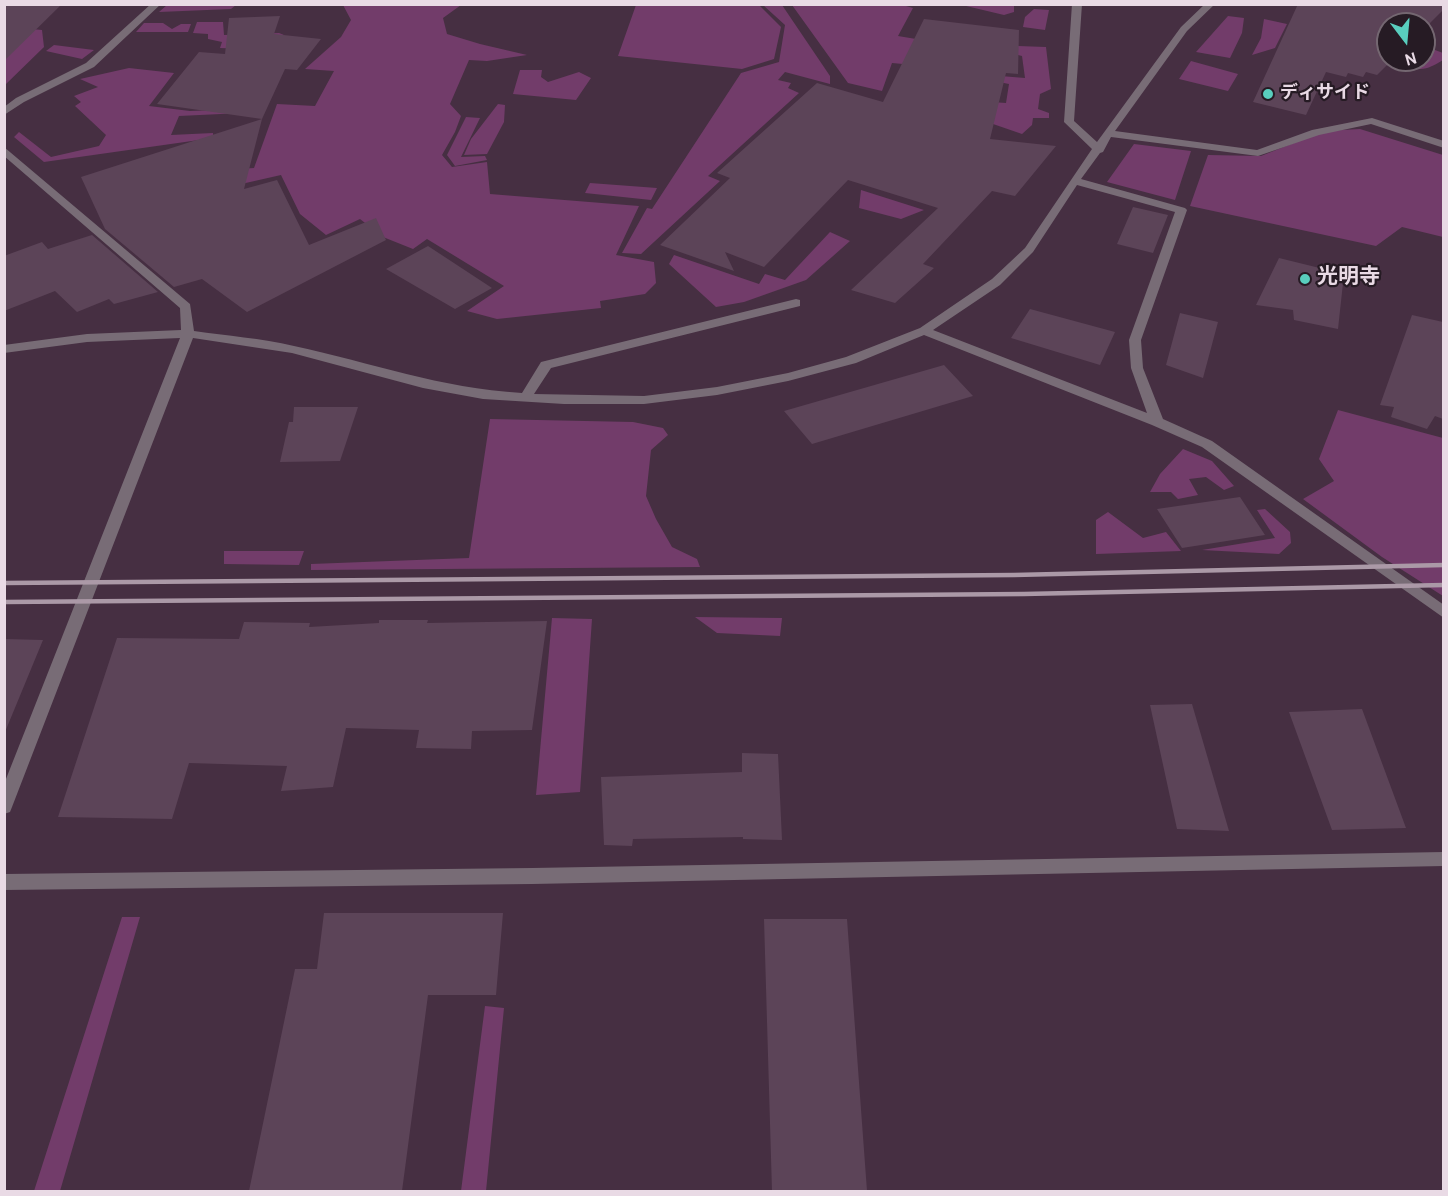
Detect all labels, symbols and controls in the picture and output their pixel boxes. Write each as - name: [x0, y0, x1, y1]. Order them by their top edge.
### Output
- north arrow: [1376, 12, 1436, 72]
- text: N: [1402, 46, 1419, 69]
- place label: ディサイド: [1280, 83, 1370, 105]
- marker: ディサイド: [1261, 87, 1275, 101]
- place label: 光明寺: [1317, 266, 1380, 292]
- marker: 光明寺: [1298, 272, 1312, 286]

